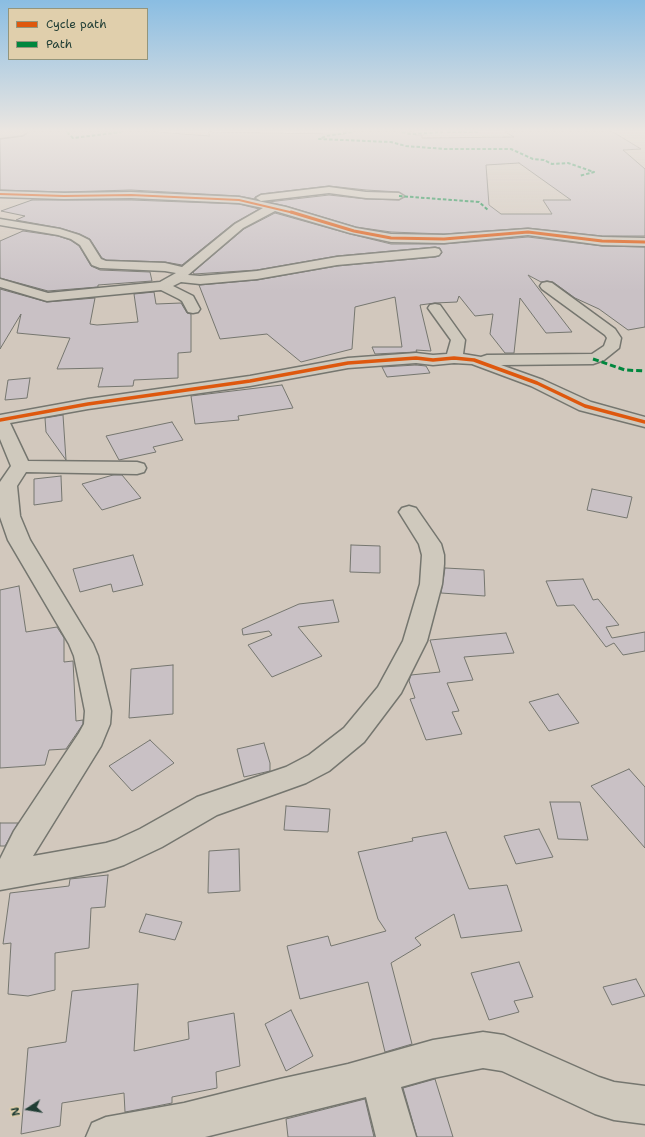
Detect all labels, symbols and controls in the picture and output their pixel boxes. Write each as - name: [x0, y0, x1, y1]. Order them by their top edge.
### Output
- legend: [8, 8, 148, 60]
- text: Cycle path: [46, 16, 107, 32]
- text: Path: [46, 36, 72, 52]
- north arrow: [8, 1089, 48, 1129]
- text: N: [8, 1106, 24, 1117]

